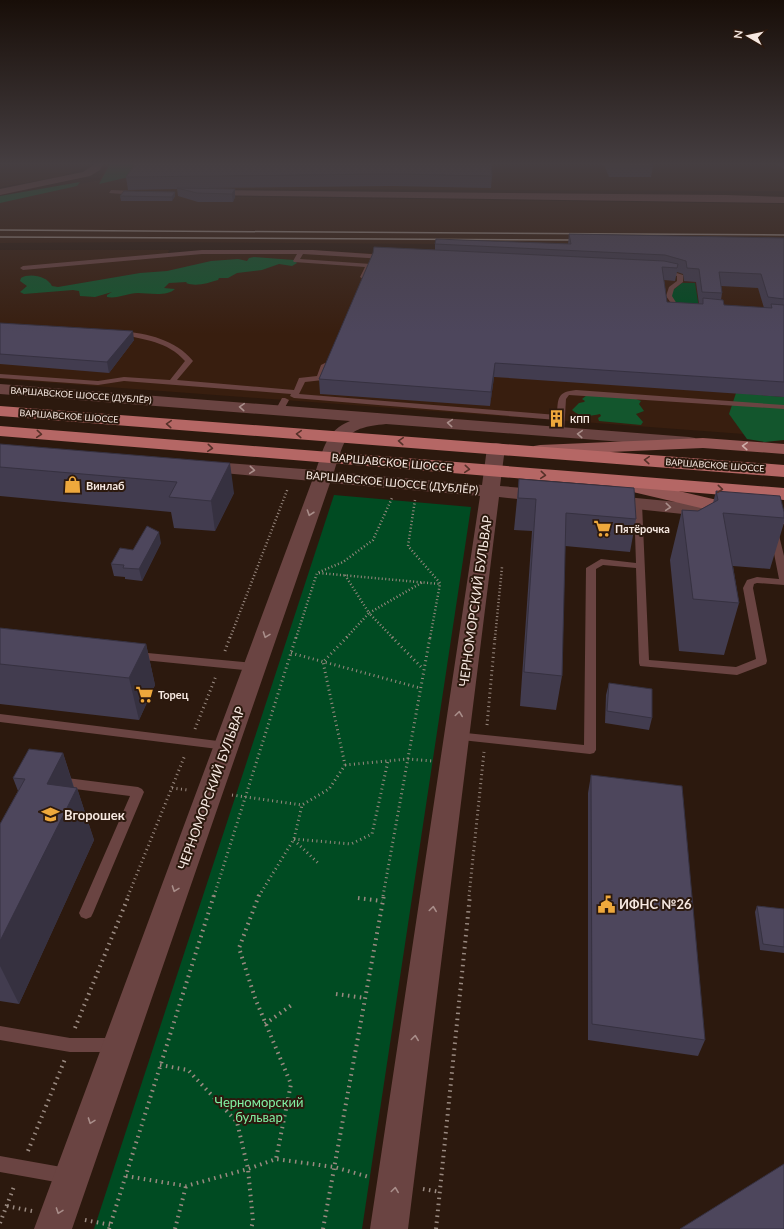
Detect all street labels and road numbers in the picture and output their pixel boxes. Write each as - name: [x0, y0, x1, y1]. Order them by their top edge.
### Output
- street label: ВАРШАВСКОЕ ШОССЕ (ДУБЛЁР): [10, 385, 152, 405]
- street label: ВАРШАВСКОЕ ШОССЕ: [19, 407, 119, 425]
- street label: ВАРШАВСКОЕ ШОССЕ: [331, 450, 453, 474]
- street label: ВАРШАВСКОЕ ШОССЕ: [665, 456, 765, 474]
- street label: ВАРШАВСКОЕ ШОССЕ (ДУБЛЁР): [305, 468, 479, 496]
- street label: ЧЕРНОМОРСКИЙ БУЛЬВАР: [455, 514, 495, 688]
- street label: ЧЕРНОМОРСКИЙ БУЛЬВАР: [174, 704, 248, 872]

